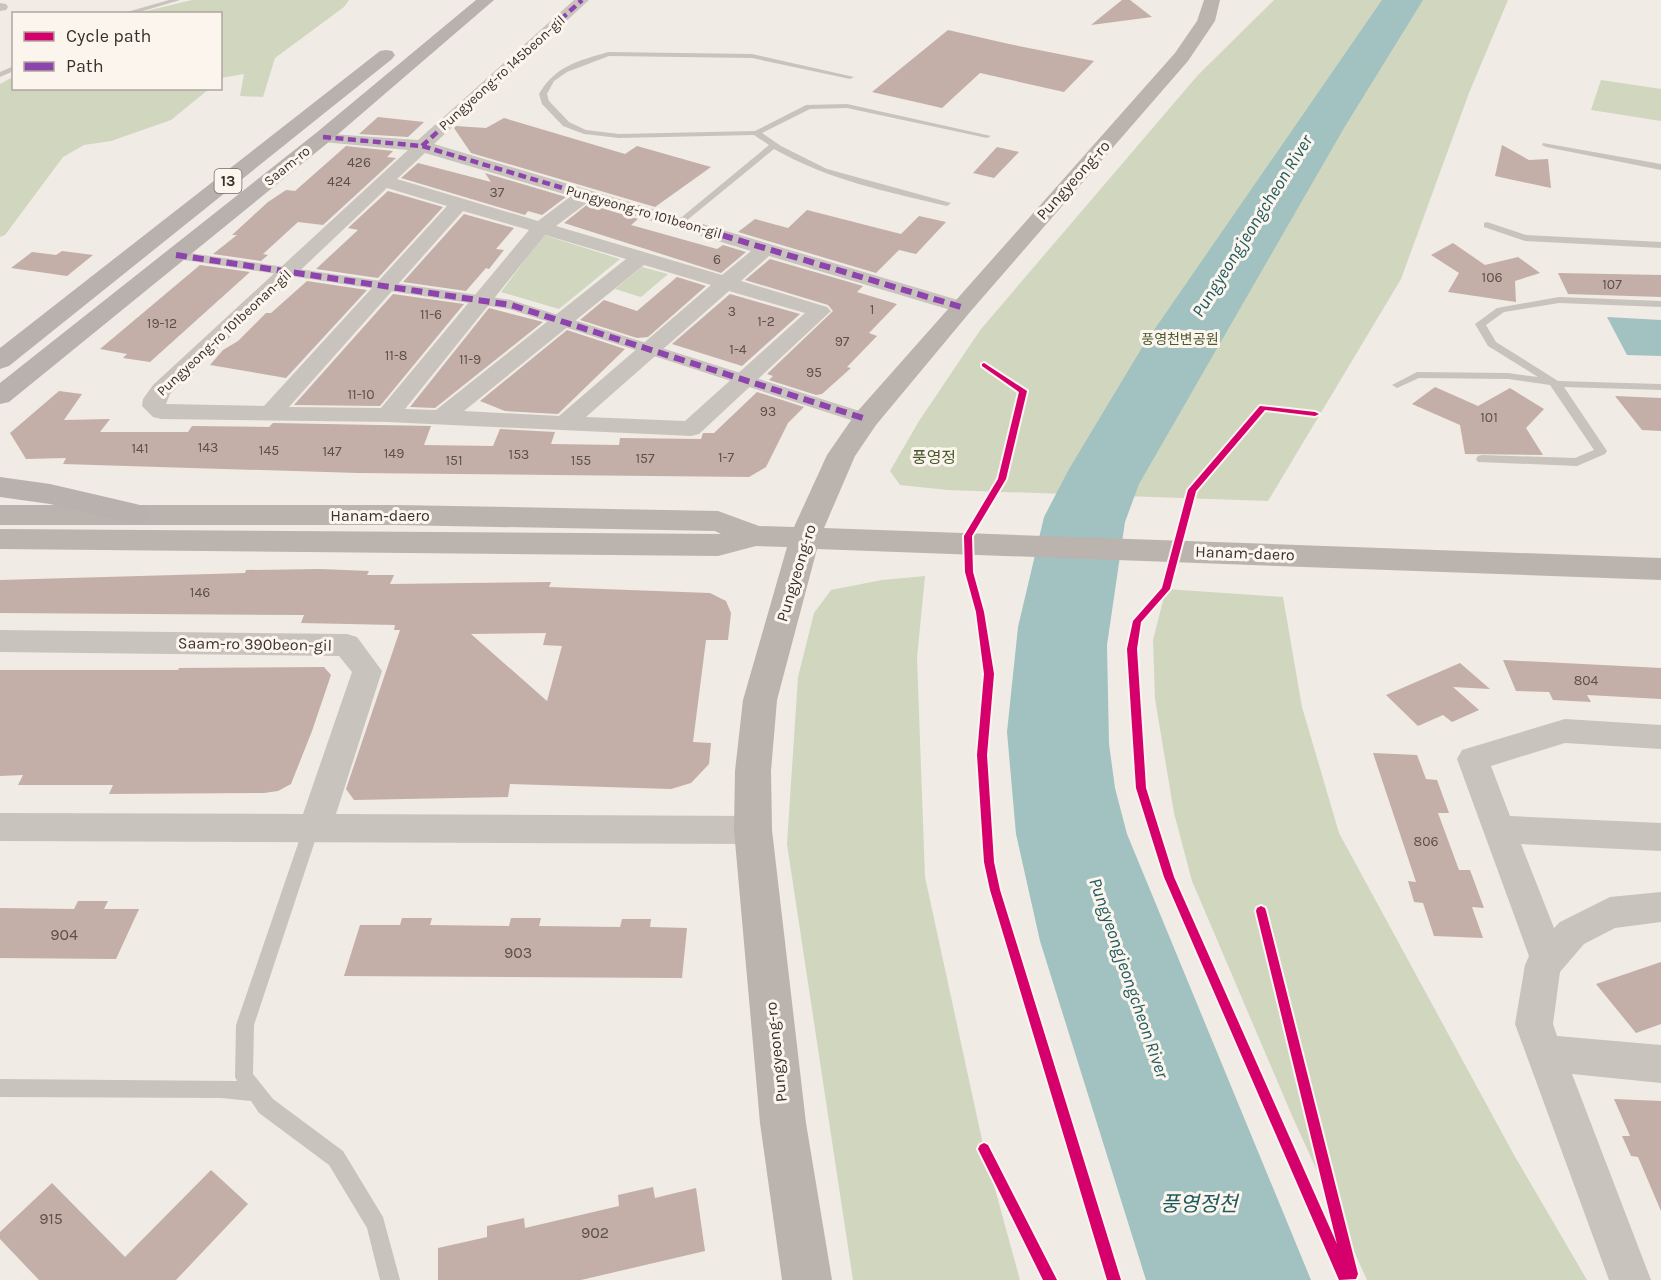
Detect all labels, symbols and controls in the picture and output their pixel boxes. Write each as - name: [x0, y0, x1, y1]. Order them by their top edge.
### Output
- legend: [12, 12, 222, 90]
- street label: Pungyeong-ro 145beon-gil: [435, 12, 569, 134]
- text: Cycle path: [66, 25, 151, 47]
- text: Path: [66, 55, 104, 77]
- water label: Pungyeongjeongcheon River: [1187, 130, 1318, 321]
- street label: Pungyeong-ro: [1032, 136, 1114, 224]
- street label: Saam-ro: [260, 142, 314, 190]
- house number: 426: [347, 154, 371, 171]
- road number: 13: [214, 169, 242, 193]
- house number: 424: [327, 173, 351, 190]
- street label: Pungyeong-ro 101beon-gil: [564, 182, 724, 242]
- house number: 37: [490, 184, 505, 201]
- house number: 6: [713, 251, 721, 268]
- street label: Pungyeong-ro 101beonan-gil: [153, 266, 295, 400]
- house number: 106: [1482, 269, 1502, 286]
- house number: 107: [1602, 276, 1622, 293]
- house number: 1: [870, 301, 874, 318]
- house number: 3: [728, 303, 736, 320]
- house number: 11-6: [420, 306, 442, 323]
- house number: 1-2: [757, 313, 775, 330]
- house number: 19-12: [147, 315, 177, 332]
- park label: 풍영천변공원: [1141, 331, 1219, 348]
- house number: 97: [835, 333, 850, 350]
- house number: 1-4: [729, 341, 747, 358]
- house number: 11-8: [385, 347, 407, 364]
- house number: 11-9: [459, 351, 481, 368]
- house number: 95: [806, 364, 822, 381]
- house number: 11-10: [347, 386, 375, 403]
- house number: 93: [760, 403, 776, 420]
- house number: 101: [1480, 409, 1498, 426]
- house number: 143: [198, 439, 218, 456]
- house number: 141: [131, 440, 149, 457]
- house number: 145: [259, 442, 279, 459]
- house number: 147: [322, 443, 342, 460]
- house number: 149: [384, 445, 404, 462]
- house number: 153: [509, 446, 529, 463]
- park label: 풍영정: [912, 448, 956, 467]
- house number: 1-7: [718, 449, 734, 466]
- house number: 157: [635, 450, 655, 467]
- house number: 151: [445, 452, 463, 469]
- house number: 155: [571, 452, 591, 469]
- street label: Hanam-daero: [330, 506, 430, 525]
- street label: Pungyeong-ro: [772, 522, 820, 624]
- street label: Hanam-daero: [1195, 542, 1295, 564]
- house number: 146: [190, 584, 210, 601]
- street label: Saam-ro 390beon-gil: [178, 633, 332, 655]
- house number: 804: [1574, 672, 1599, 689]
- house number: 806: [1414, 833, 1438, 850]
- water label: Pungyeongjeongcheon River: [1084, 875, 1174, 1082]
- house number: 904: [50, 925, 78, 944]
- house number: 903: [504, 943, 532, 962]
- street label: Pungyeong-ro: [761, 1001, 791, 1103]
- water label: 풍영정천: [1160, 1192, 1240, 1216]
- house number: 915: [39, 1209, 63, 1228]
- house number: 902: [581, 1223, 609, 1242]

